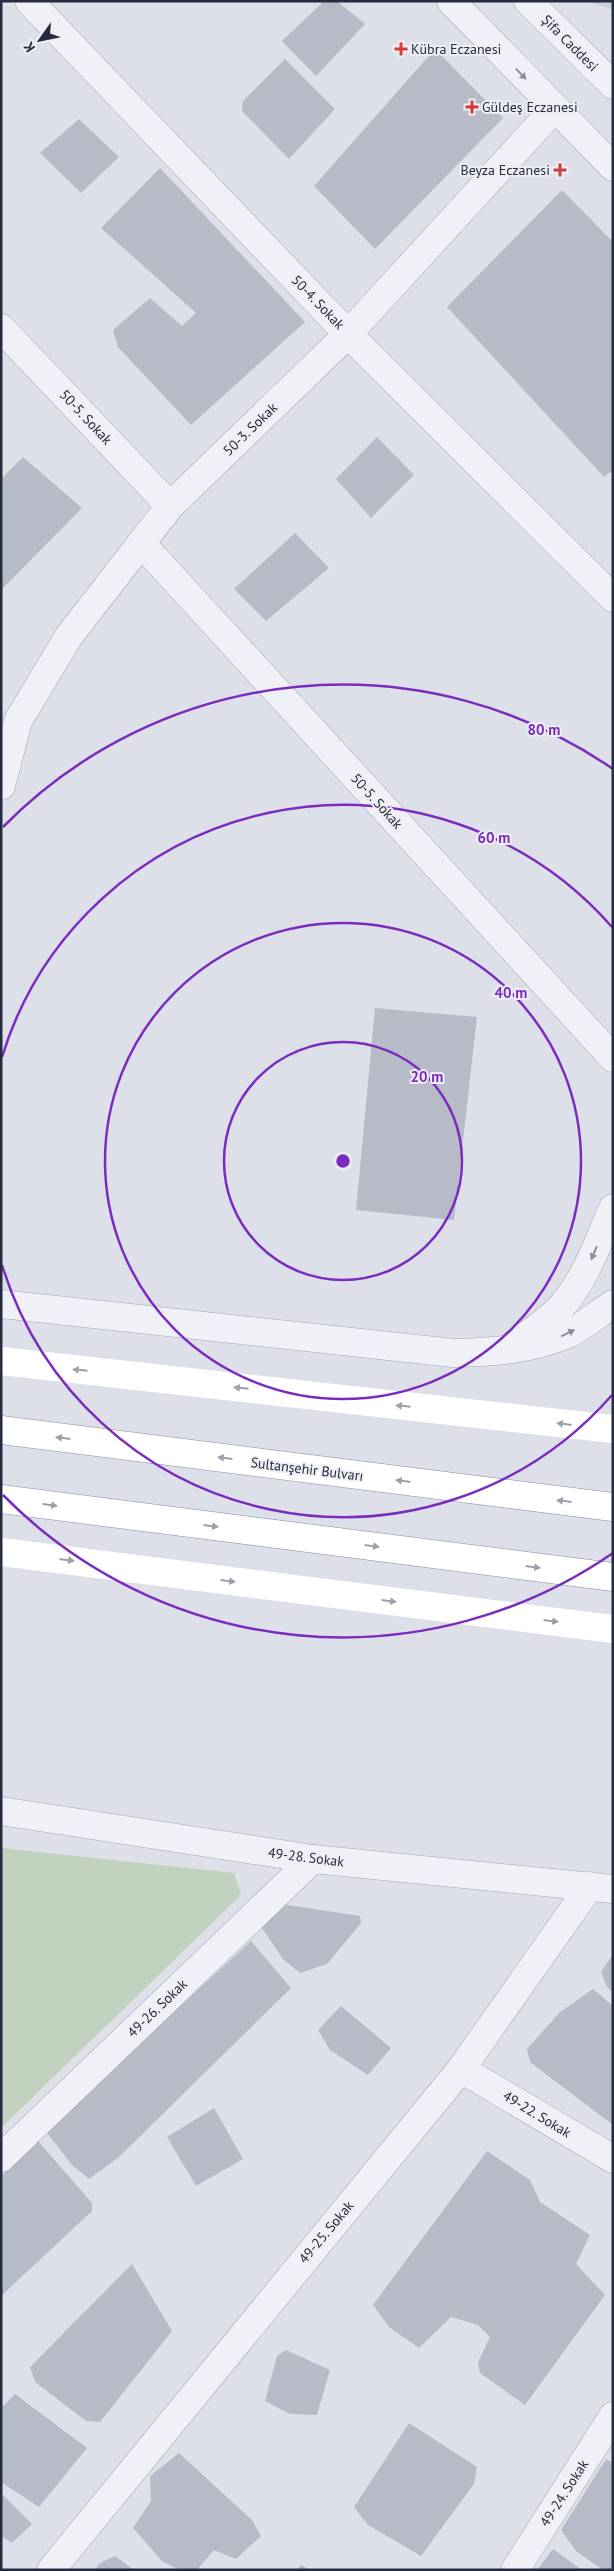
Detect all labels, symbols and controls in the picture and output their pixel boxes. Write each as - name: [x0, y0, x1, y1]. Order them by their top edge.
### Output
- street label: Şifa Caddesi: [538, 11, 602, 75]
- north arrow: [15, 15, 65, 65]
- text: K: [19, 38, 39, 56]
- place label: Kübra Eczanesi: [411, 40, 501, 58]
- marker: Kübra Eczanesi: [395, 43, 407, 55]
- one-way arrow: [515, 68, 527, 80]
- place label: Güldeş Eczanesi: [482, 98, 578, 116]
- marker: Güldeş Eczanesi: [466, 101, 478, 113]
- place label: Beyza Eczanesi: [460, 161, 550, 179]
- marker: Beyza Eczanesi: [554, 164, 566, 176]
- street label: 50-4. Sokak: [288, 271, 349, 333]
- street label: 50-5. Sokak: [56, 386, 116, 449]
- street label: 50-3. Sokak: [219, 398, 281, 459]
- text: 80 m: [528, 720, 560, 739]
- street label: 50-5. Sokak: [347, 769, 407, 833]
- text: 60 m: [478, 828, 510, 847]
- text: 40 m: [495, 983, 527, 1002]
- text: 20 m: [411, 1067, 443, 1086]
- centre of rings: [334, 1152, 352, 1170]
- one-way arrow: [589, 1245, 597, 1260]
- one-way arrow: [561, 1329, 576, 1337]
- one-way arrow: [72, 1366, 88, 1374]
- one-way arrow: [233, 1384, 249, 1392]
- one-way arrow: [395, 1401, 411, 1409]
- one-way arrow: [556, 1420, 572, 1428]
- one-way arrow: [55, 1433, 71, 1441]
- street label: Sultanşehir Bulvarı: [250, 1453, 364, 1485]
- one-way arrow: [216, 1454, 232, 1462]
- one-way arrow: [395, 1477, 411, 1485]
- one-way arrow: [556, 1497, 572, 1505]
- one-way arrow: [42, 1502, 58, 1510]
- one-way arrow: [203, 1522, 219, 1530]
- one-way arrow: [364, 1543, 380, 1551]
- one-way arrow: [59, 1556, 75, 1564]
- one-way arrow: [526, 1563, 542, 1571]
- one-way arrow: [221, 1577, 237, 1585]
- one-way arrow: [382, 1597, 398, 1605]
- one-way arrow: [543, 1618, 559, 1626]
- street label: 49-28. Sokak: [267, 1843, 345, 1871]
- street label: 49-26. Sokak: [123, 1975, 191, 2041]
- street label: 49-22. Sokak: [500, 2087, 575, 2142]
- street label: 49-25. Sokak: [295, 2197, 358, 2267]
- street label: 49-24. Sokak: [536, 2456, 593, 2530]

